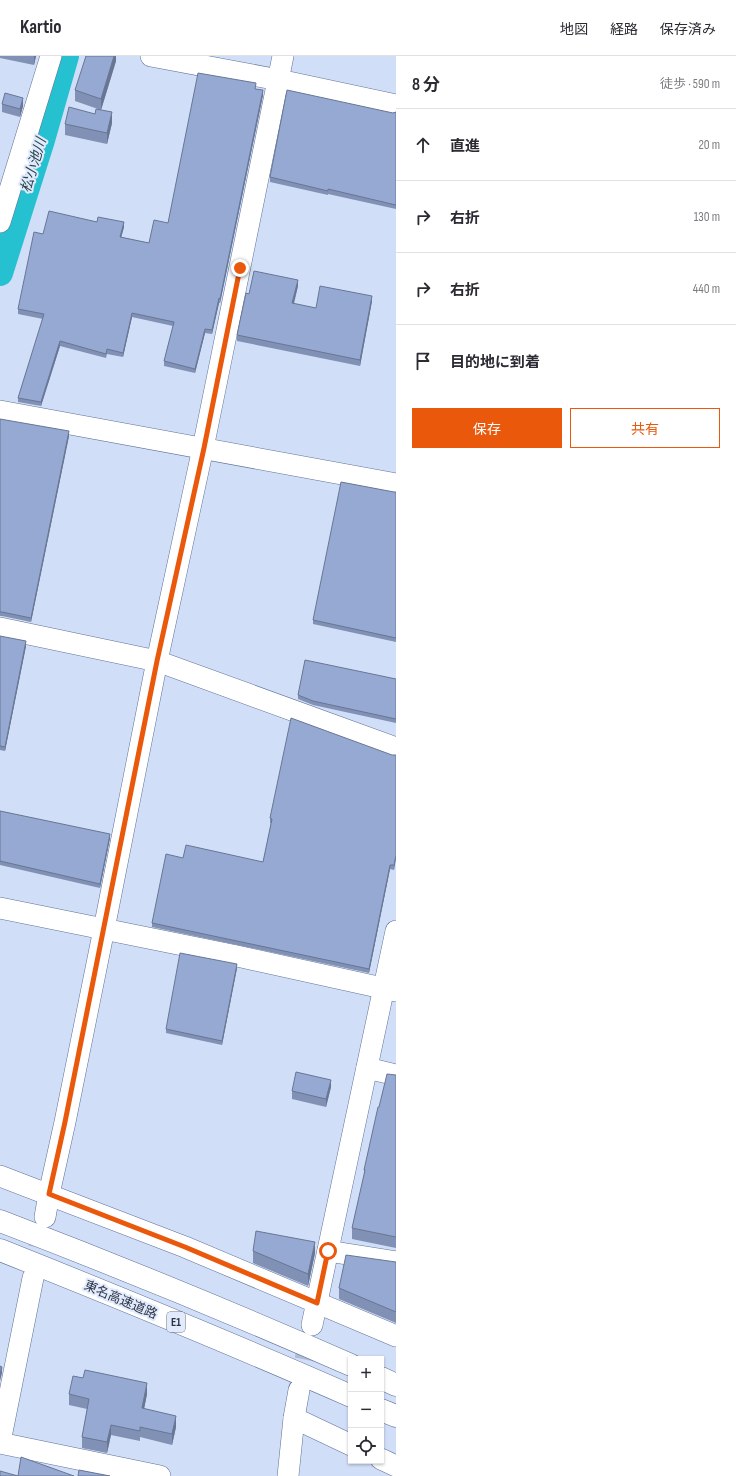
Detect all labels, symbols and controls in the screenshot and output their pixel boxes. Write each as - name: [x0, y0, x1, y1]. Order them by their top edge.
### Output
- text: Kartio: [20, 16, 62, 39]
- text: 地図: [560, 21, 588, 38]
- text: 経路: [610, 21, 638, 38]
- text: 保存済み: [660, 21, 716, 38]
- text: 8 分: [412, 75, 440, 95]
- text: 徒歩 · 590 m: [660, 76, 720, 92]
- water label: 松小池川: [17, 134, 50, 194]
- icon: ahead: [412, 134, 434, 156]
- text: 直進: [450, 137, 480, 156]
- text: 20 m: [698, 137, 720, 153]
- icon: right: [412, 206, 434, 228]
- text: 右折: [450, 209, 480, 228]
- text: 130 m: [694, 209, 720, 225]
- route end: [231, 259, 249, 277]
- icon: right: [412, 278, 434, 300]
- text: 右折: [450, 281, 480, 300]
- text: 440 m: [693, 281, 720, 297]
- icon: arrive: [412, 350, 434, 372]
- text: 目的地に到着: [450, 353, 540, 372]
- button: 保存: [412, 408, 562, 448]
- button: 共有: [570, 408, 720, 448]
- route start: [319, 1242, 337, 1260]
- street label: 東名高速道路: [82, 1277, 160, 1323]
- road number: E1: [167, 1312, 185, 1332]
- map controls: [348, 1356, 384, 1464]
- button: +: [348, 1356, 384, 1392]
- button: −: [348, 1392, 384, 1428]
- button: locate: [348, 1428, 384, 1464]

